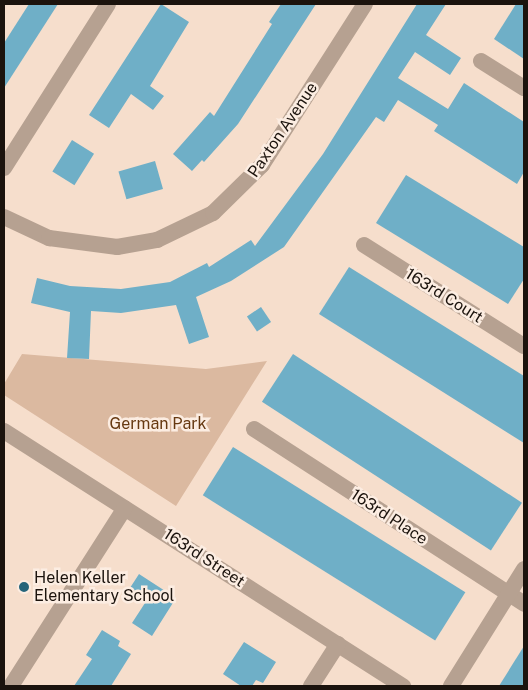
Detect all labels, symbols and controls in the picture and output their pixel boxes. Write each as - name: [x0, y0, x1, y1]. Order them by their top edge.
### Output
- street label: Paxton Avenue: [244, 79, 322, 181]
- street label: 163rd Court: [402, 265, 486, 327]
- park label: German Park: [110, 414, 206, 434]
- street label: 163rd Place: [347, 485, 431, 549]
- street label: 163rd Street: [160, 525, 248, 591]
- place label: Helen Keller Elementary School: [34, 568, 174, 606]
- marker: Helen Keller Elementary School: [18, 581, 30, 593]

